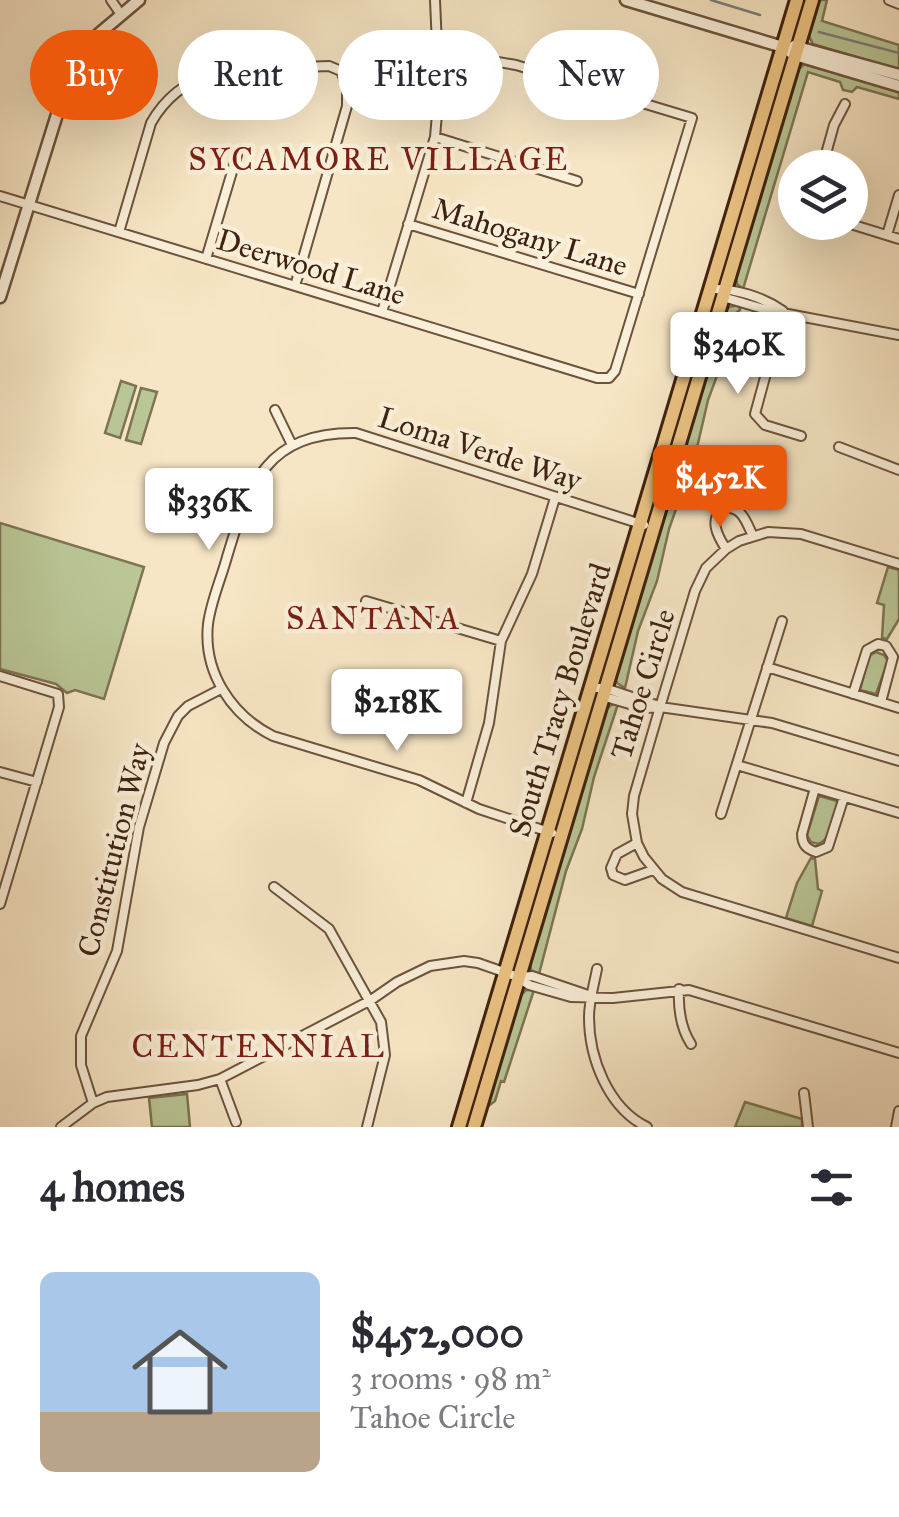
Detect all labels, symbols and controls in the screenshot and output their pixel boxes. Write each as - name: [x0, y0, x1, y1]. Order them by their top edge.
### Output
- chip: Buy: [30, 30, 158, 120]
- chip: Rent: [178, 30, 318, 120]
- chip: Filters: [338, 30, 503, 120]
- chip: New: [523, 30, 659, 120]
- district label: SYCAMORE VILLAGE: [188, 140, 570, 179]
- map controls: [778, 150, 868, 240]
- button: layers: [778, 150, 868, 240]
- street label: Mahogany Lane: [428, 190, 632, 284]
- street label: Deerwood Lane: [212, 221, 410, 313]
- pin: $340K: [668, 312, 808, 397]
- text: $340K: [692, 325, 784, 364]
- street label: Loma Verde Way: [374, 399, 587, 499]
- pin: $452K: [650, 445, 790, 530]
- text: $452K: [675, 458, 765, 497]
- pin: $336K: [139, 468, 279, 553]
- text: $336K: [167, 481, 251, 520]
- street label: South Tracy Boulevard: [501, 559, 619, 841]
- district label: SANTANA: [286, 599, 462, 638]
- street label: Tahoe Circle: [603, 604, 683, 764]
- pin: $218K: [327, 669, 467, 754]
- text: $218K: [353, 682, 441, 721]
- street label: Constitution Way: [70, 739, 158, 960]
- district label: CENTENNIAL: [132, 1027, 386, 1066]
- icon: filters: [804, 1160, 859, 1215]
- text: 4 homes: [40, 1161, 185, 1213]
- text: $452,000: [350, 1307, 524, 1359]
- icon: home: [120, 1312, 240, 1432]
- text: 3 rooms · 98 m²: [350, 1359, 551, 1398]
- text: Tahoe Circle: [350, 1398, 516, 1437]

